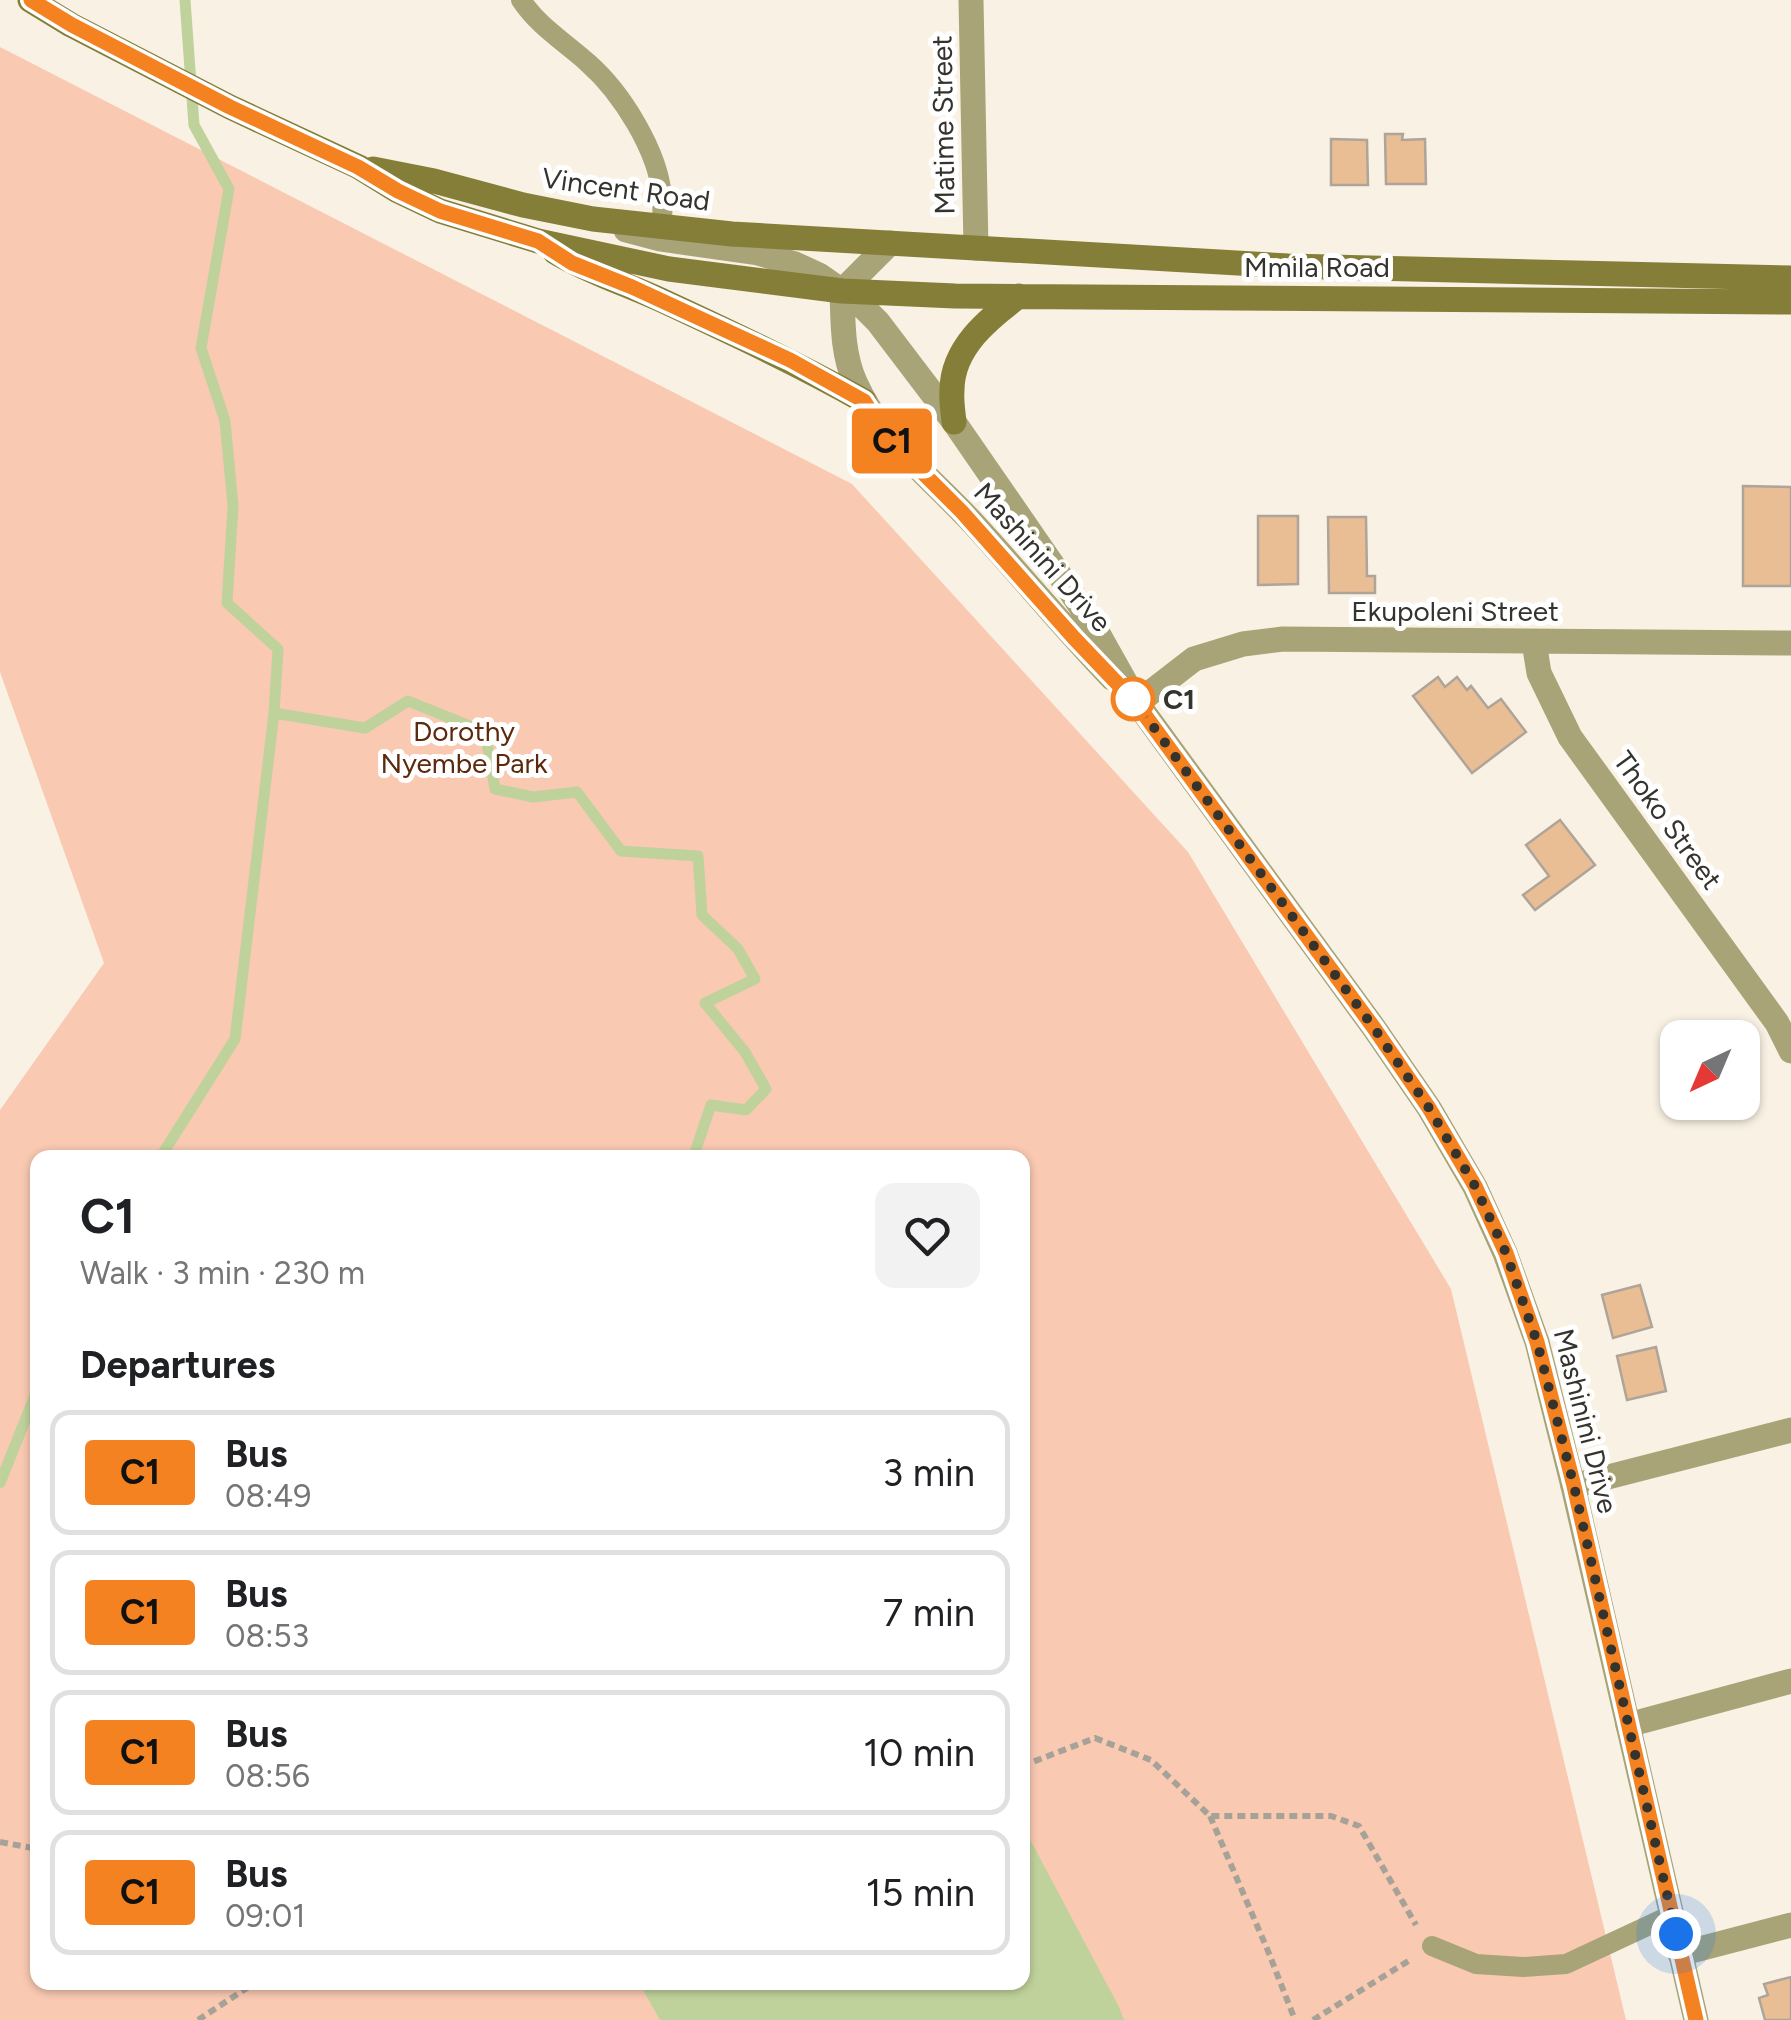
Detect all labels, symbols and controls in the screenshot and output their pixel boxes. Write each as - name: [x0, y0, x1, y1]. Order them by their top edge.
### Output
- street label: Matime Street: [924, 35, 962, 215]
- street label: Vincent Road: [540, 160, 712, 218]
- street label: Mmila Road: [1244, 250, 1390, 284]
- line badge: C1: [847, 408, 937, 474]
- text: C1: [872, 420, 912, 462]
- street label: Mashinini Drive: [967, 475, 1119, 639]
- street label: Ekupoleni Street: [1351, 594, 1559, 628]
- marker: C1: [1112, 678, 1154, 720]
- place label: C1: [1163, 682, 1195, 716]
- park label: Dorothy Nyembe Park: [380, 714, 548, 780]
- street label: Thoko Street: [1607, 744, 1729, 896]
- north arrow: [1660, 1020, 1760, 1120]
- map controls: [1660, 1020, 1760, 1120]
- button: heart: [875, 1183, 980, 1288]
- text: C1: [80, 1187, 135, 1245]
- text: Walk · 3 min · 230 m: [80, 1254, 365, 1292]
- street label: Mashinini Drive: [1547, 1325, 1625, 1517]
- text: Departures: [80, 1342, 275, 1388]
- text: Bus: [225, 1431, 288, 1477]
- text: 3 min: [883, 1450, 975, 1496]
- text: C1: [120, 1451, 160, 1493]
- text: 08:49: [225, 1477, 311, 1515]
- text: Bus: [225, 1571, 288, 1617]
- text: 7 min: [883, 1590, 975, 1636]
- text: C1: [120, 1591, 160, 1633]
- text: 08:53: [225, 1617, 309, 1655]
- text: Bus: [225, 1711, 288, 1757]
- text: 10 min: [863, 1730, 975, 1776]
- text: C1: [120, 1731, 160, 1773]
- text: 08:56: [225, 1757, 310, 1795]
- text: Bus: [225, 1851, 288, 1897]
- text: 15 min: [866, 1870, 975, 1916]
- text: C1: [120, 1871, 160, 1913]
- text: 09:01: [225, 1897, 305, 1935]
- your location: [1651, 1909, 1701, 1959]

